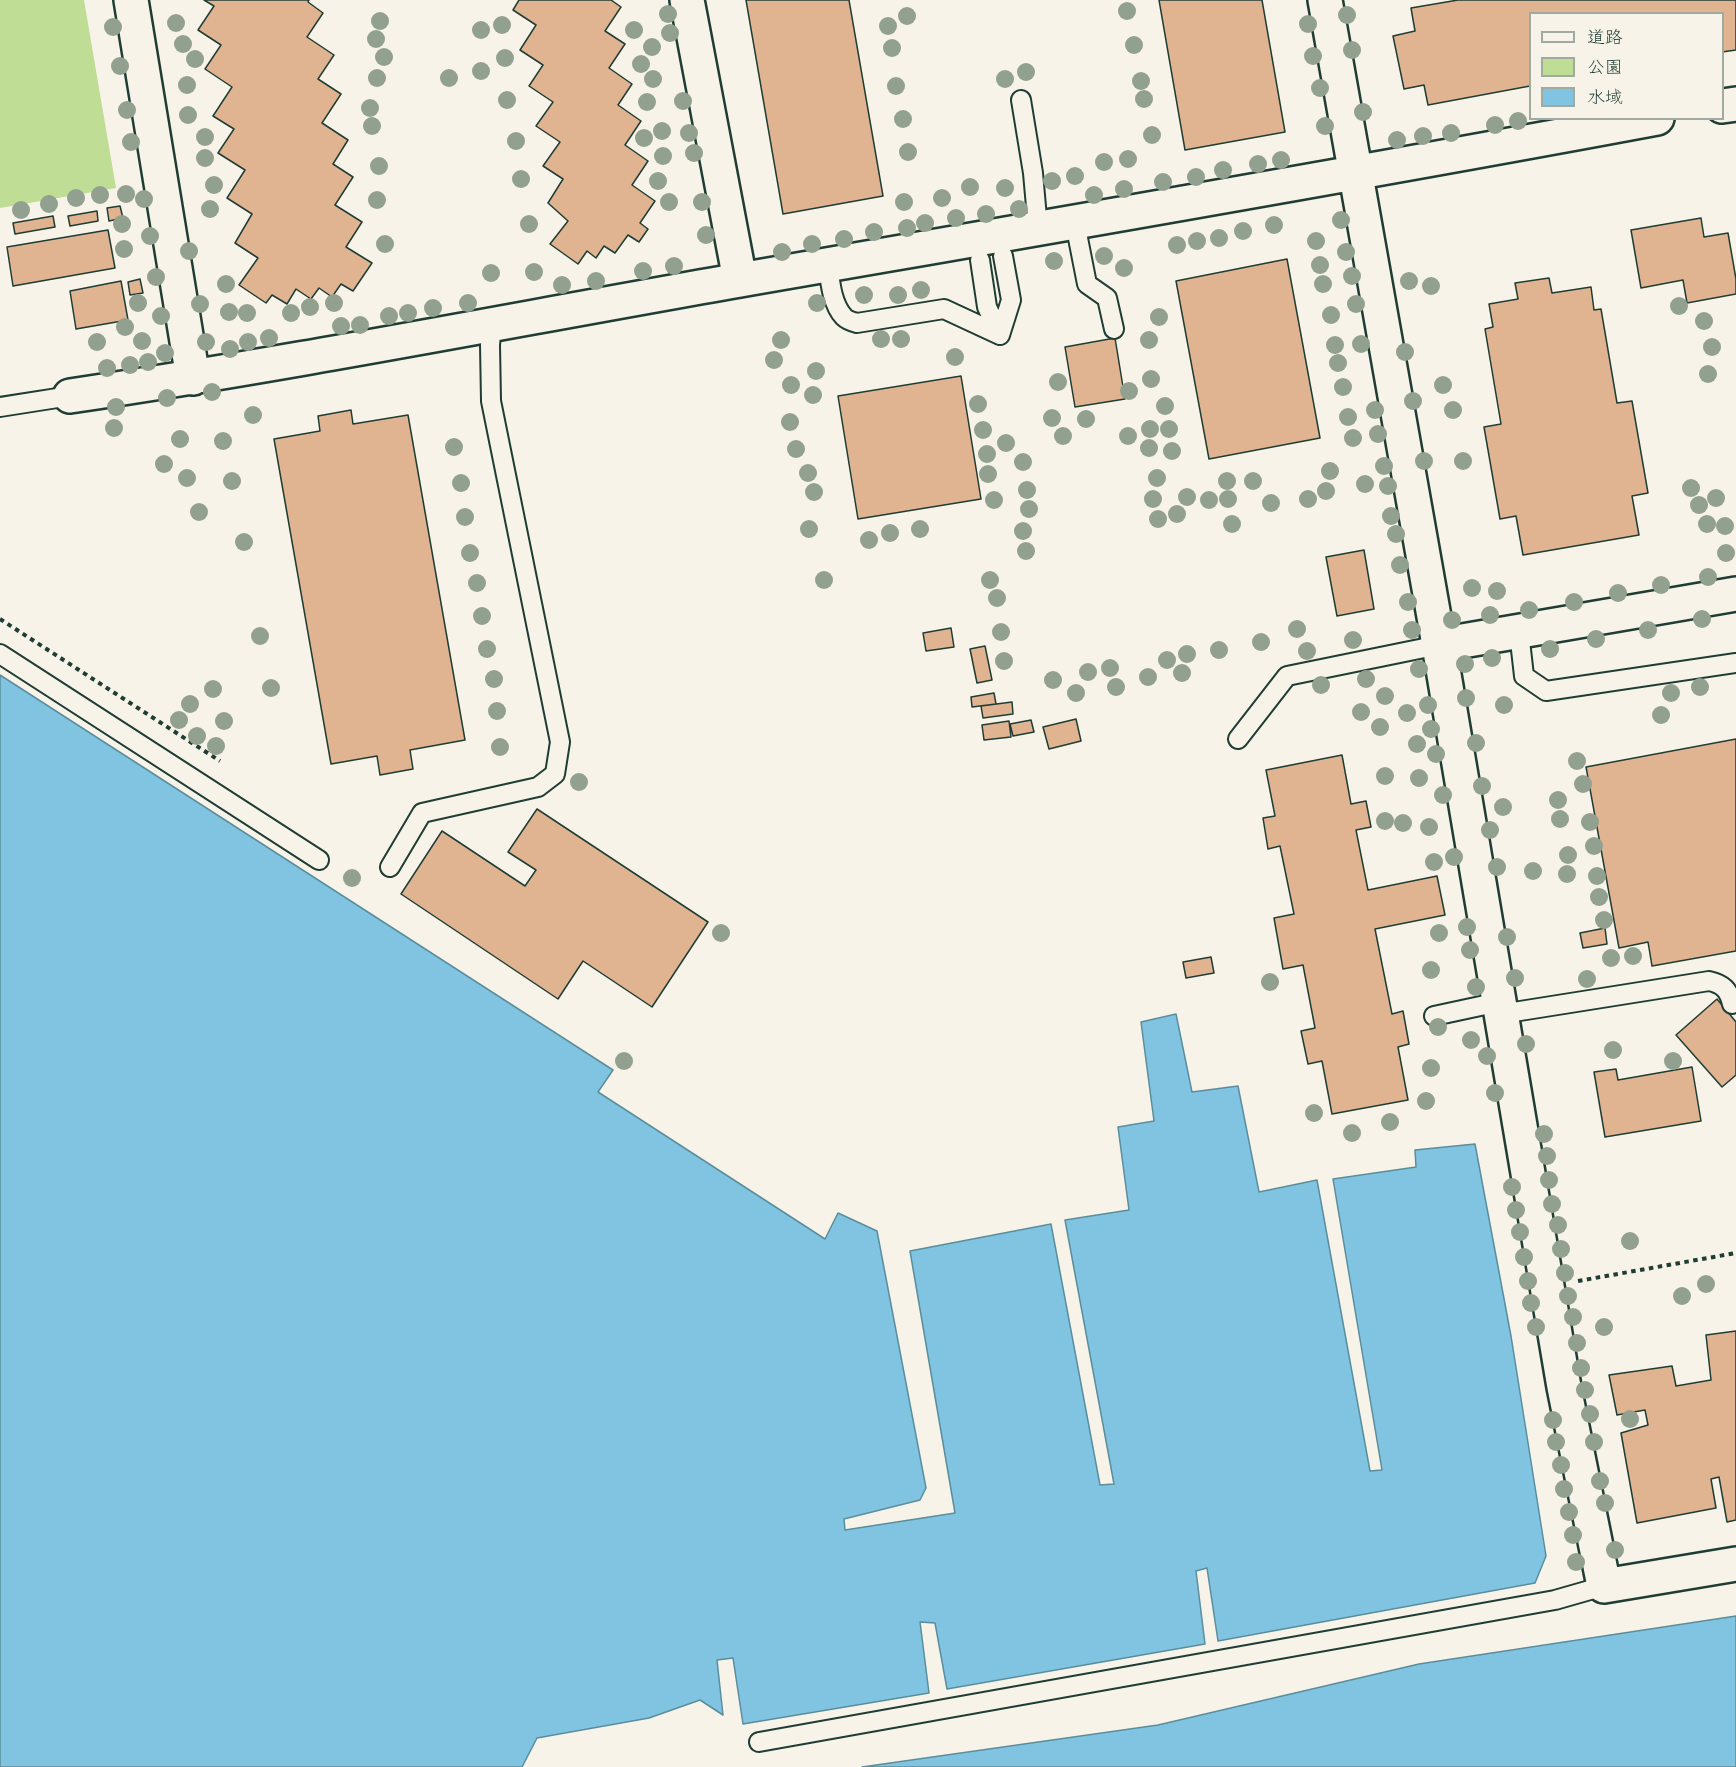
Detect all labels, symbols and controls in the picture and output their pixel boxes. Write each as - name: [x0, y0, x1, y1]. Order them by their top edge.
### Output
- legend: [1529, 12, 1724, 120]
- text: 道路: [1587, 21, 1623, 53]
- text: 公園: [1587, 51, 1623, 83]
- text: 水域: [1587, 81, 1623, 113]

